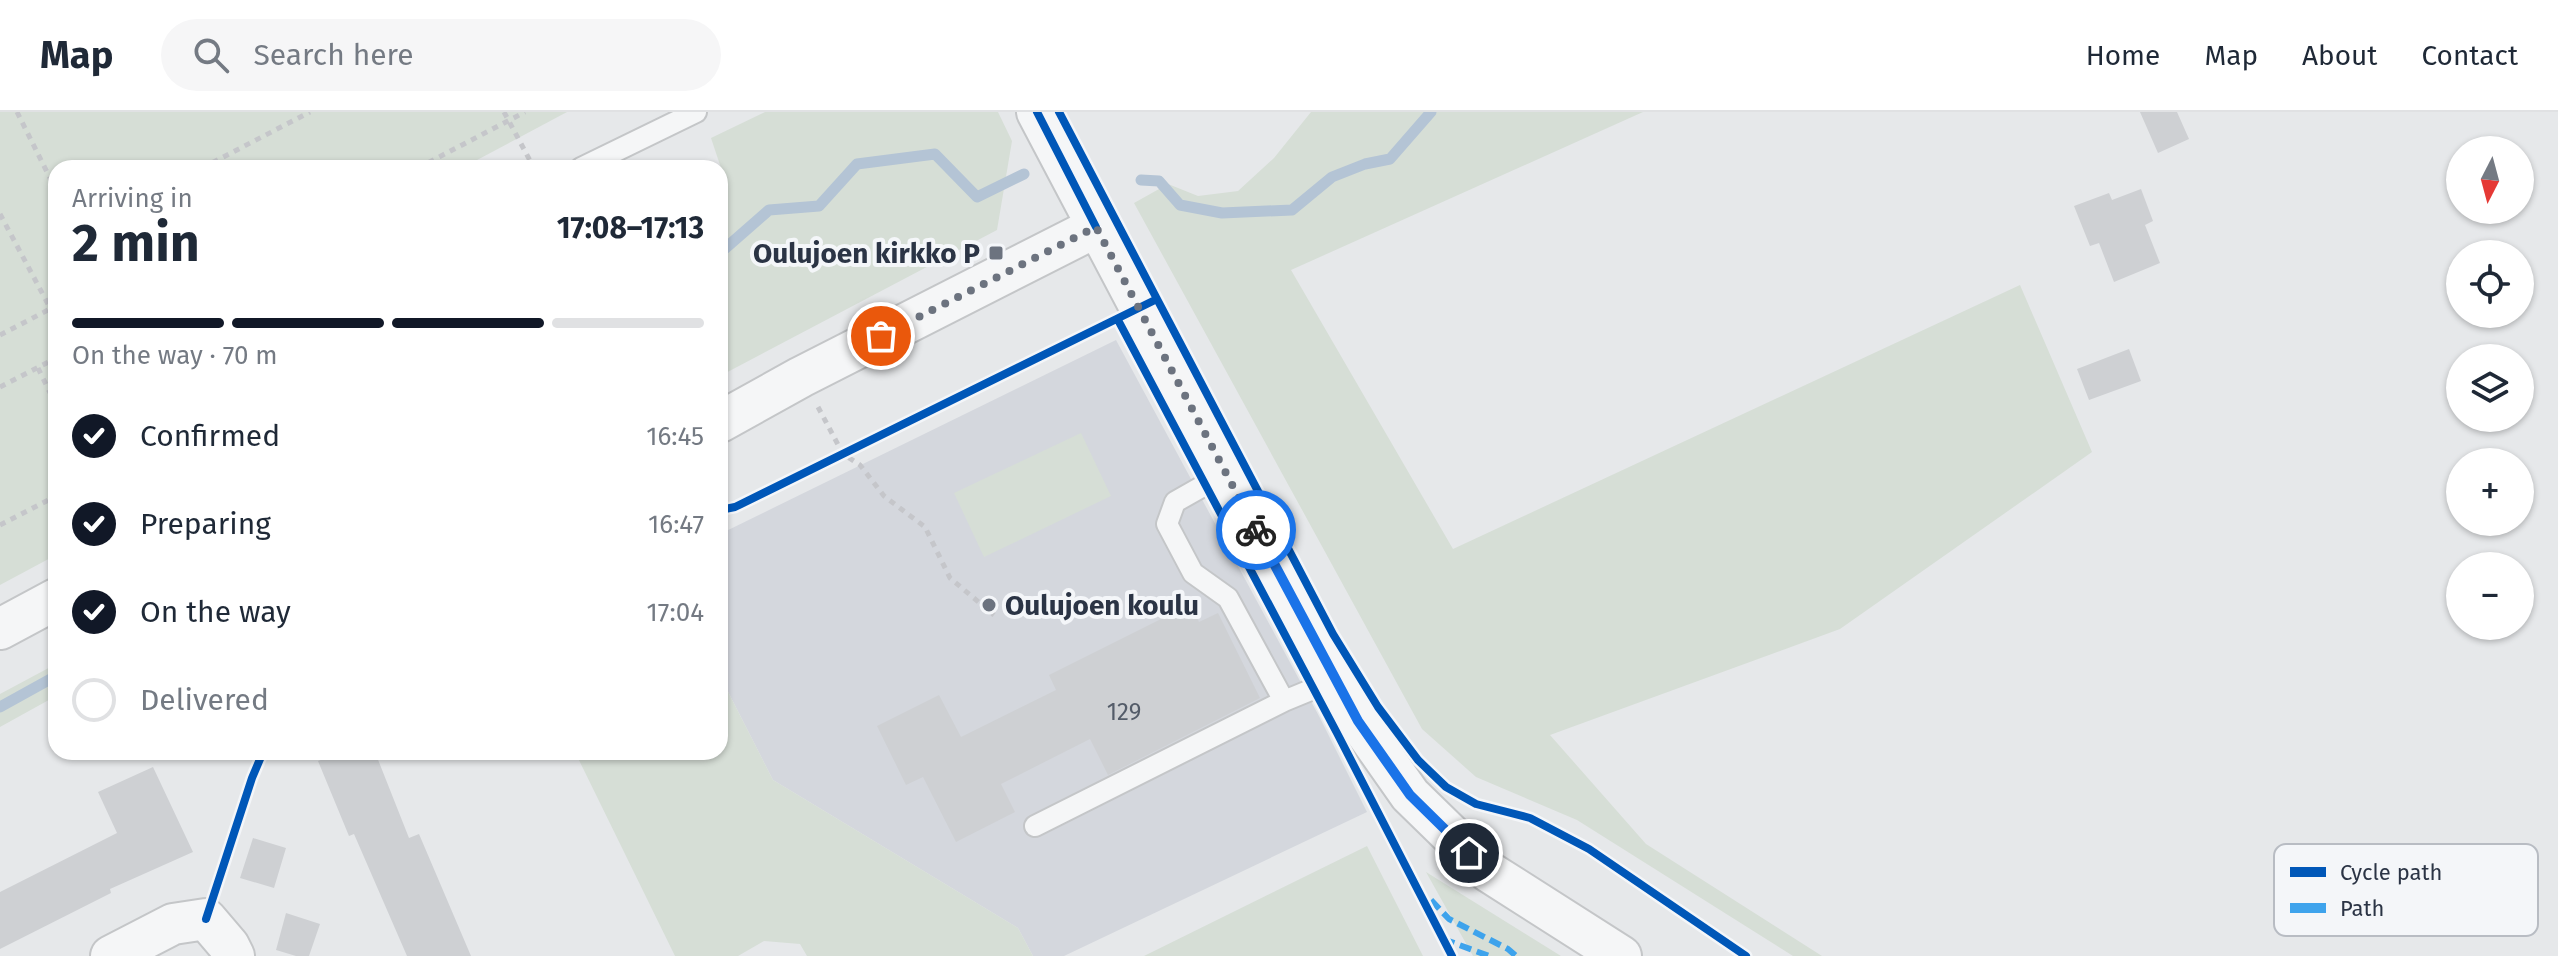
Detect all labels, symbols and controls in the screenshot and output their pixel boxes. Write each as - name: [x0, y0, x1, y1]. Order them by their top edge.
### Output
- search box: [161, 19, 721, 91]
- text: Map: [40, 32, 113, 78]
- icon: search: [189, 33, 233, 77]
- text: Search here: [253, 37, 414, 73]
- text: Home: [2086, 39, 2160, 72]
- text: Map: [2204, 39, 2258, 72]
- text: About: [2302, 39, 2377, 72]
- text: Contact: [2421, 39, 2518, 72]
- north arrow: [2446, 136, 2534, 224]
- map controls: [2446, 136, 2534, 640]
- text: Arriving in: [72, 183, 193, 214]
- text: 17:08–17:13: [557, 210, 704, 246]
- text: 2 min: [72, 212, 200, 275]
- place label: Oulujoen kirkko P: [753, 237, 980, 270]
- button: locate: [2446, 240, 2534, 328]
- marker: Oulujoen kirkko P: [987, 244, 1005, 262]
- pin: [847, 302, 915, 370]
- icon: bag: [859, 314, 903, 358]
- text: On the way · 70 m: [72, 340, 278, 371]
- button: layers: [2446, 344, 2534, 432]
- icon: check: [72, 414, 116, 458]
- text: Confirmed: [140, 418, 280, 454]
- text: 16:45: [646, 421, 704, 452]
- button: +: [2446, 448, 2534, 536]
- courier: [1216, 490, 1296, 570]
- icon: check: [72, 502, 116, 546]
- text: Preparing: [140, 506, 271, 542]
- icon: bike: [1234, 508, 1278, 552]
- text: 16:47: [648, 509, 704, 540]
- button: −: [2446, 552, 2534, 640]
- place label: Oulujoen koulu: [1005, 589, 1199, 622]
- icon: check: [72, 590, 116, 634]
- text: On the way: [140, 594, 291, 630]
- marker: Oulujoen koulu: [980, 596, 998, 614]
- text: 17:04: [647, 597, 704, 628]
- text: Delivered: [140, 682, 269, 718]
- house number: 129: [1107, 698, 1141, 726]
- pin: [1435, 819, 1503, 887]
- icon: home: [1447, 831, 1491, 875]
- legend: [2274, 844, 2538, 936]
- text: Cycle path: [2340, 859, 2442, 886]
- text: Path: [2340, 895, 2384, 922]

